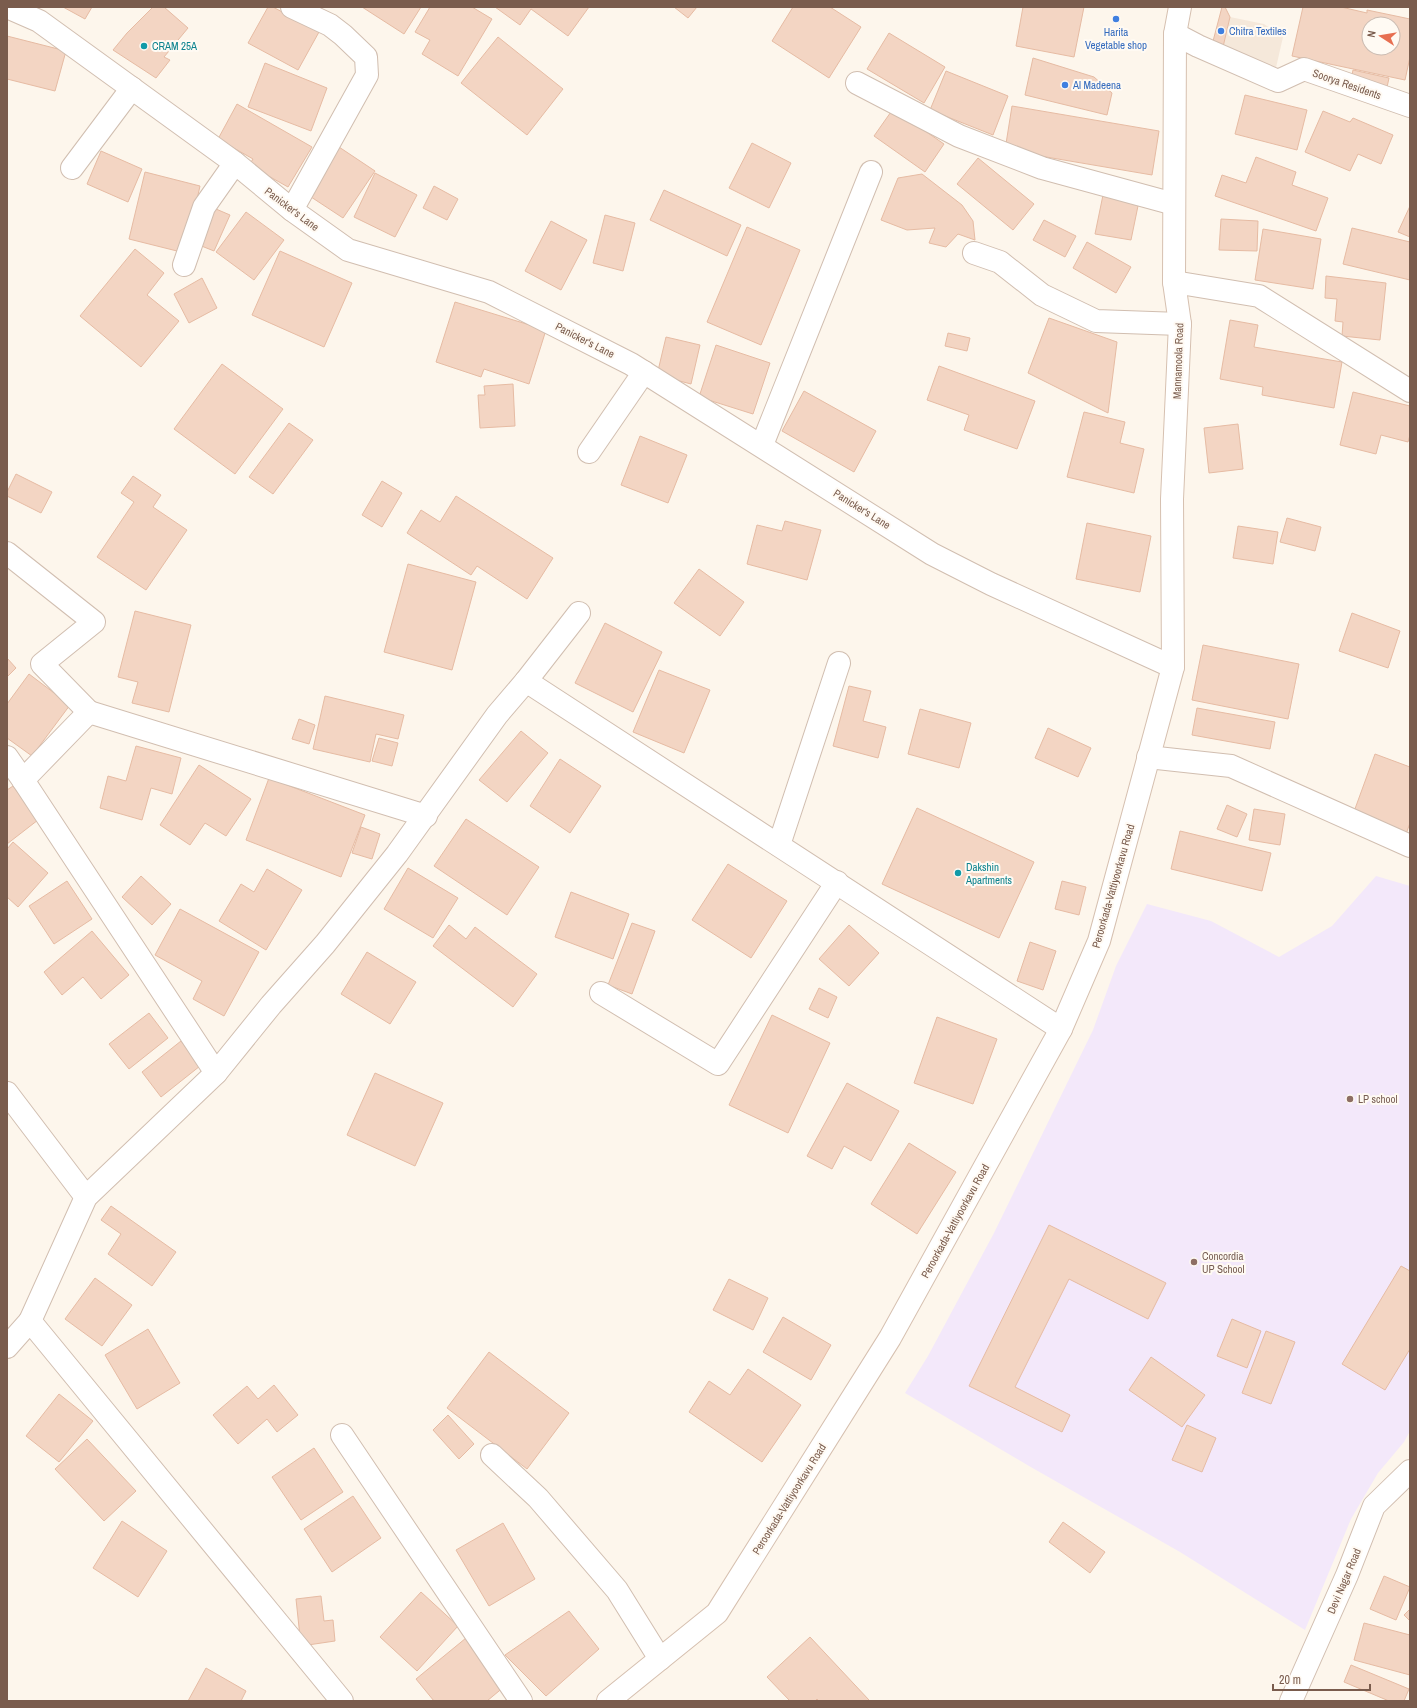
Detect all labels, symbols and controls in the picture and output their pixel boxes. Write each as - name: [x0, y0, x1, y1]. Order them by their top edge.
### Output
- marker: Harita Vegetable shop: [1111, 14, 1121, 24]
- north arrow: [1361, 16, 1401, 56]
- place label: Chitra Textiles: [1229, 24, 1287, 38]
- place label: Harita Vegetable shop: [1085, 25, 1147, 52]
- marker: Chitra Textiles: [1216, 26, 1226, 36]
- text: N: [1364, 29, 1379, 39]
- place label: CRAM 25A: [152, 39, 198, 53]
- marker: CRAM 25A: [139, 41, 149, 51]
- street label: Soorya Residents: [1311, 66, 1384, 102]
- place label: Al Madeena: [1072, 78, 1121, 92]
- marker: Al Madeena: [1060, 80, 1070, 90]
- street label: Panicker's Lane: [262, 184, 322, 234]
- street label: Panicker's Lane: [553, 319, 617, 361]
- street label: Mannamoola Road: [1170, 323, 1186, 399]
- street label: Panicker's Lane: [831, 486, 893, 532]
- street label: Peroorkada-Vattiyoorkavu Road: [1089, 822, 1137, 950]
- place label: Dakshin Apartments: [965, 860, 1013, 887]
- marker: Dakshin Apartments: [953, 868, 963, 878]
- place label: LP school: [1358, 1092, 1397, 1106]
- marker: LP school: [1345, 1094, 1355, 1104]
- street label: Peroorkada-Vattiyoorkavu Road: [918, 1162, 992, 1280]
- place label: Concordia UP School: [1202, 1249, 1244, 1276]
- marker: Concordia UP School: [1189, 1257, 1199, 1267]
- street label: Peroorkada-Vattiyoorkavu Road: [749, 1441, 829, 1557]
- street label: Devi Nagar Road: [1324, 1546, 1364, 1616]
- scale bar: [1273, 1666, 1370, 1692]
- text: 20 m: [1279, 1672, 1301, 1688]

